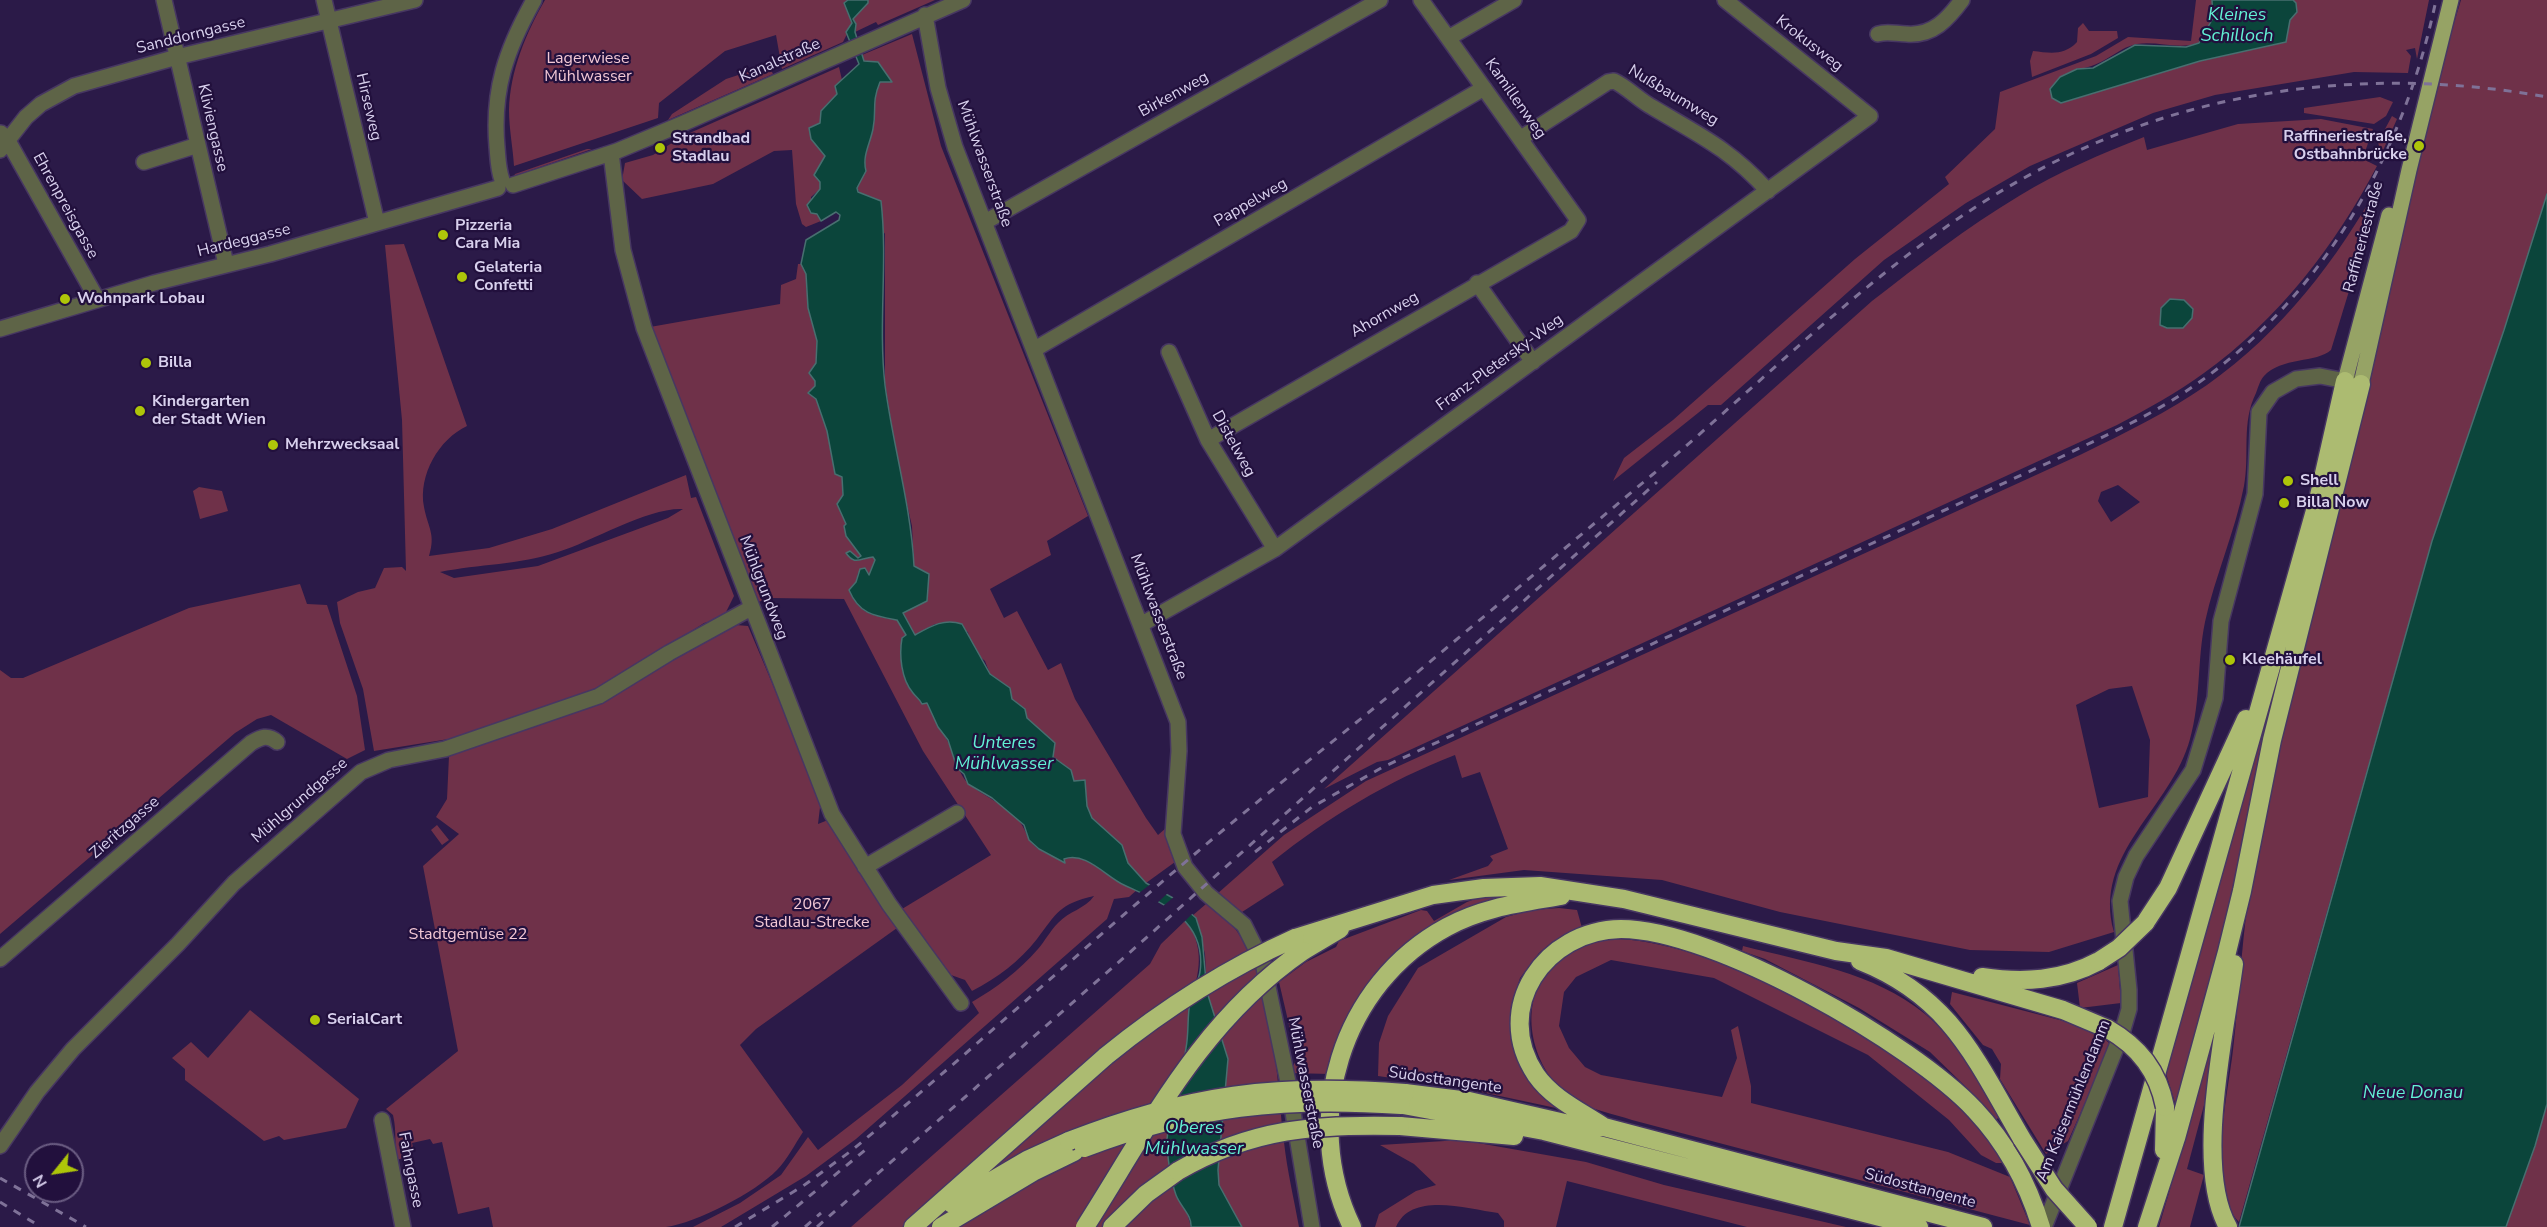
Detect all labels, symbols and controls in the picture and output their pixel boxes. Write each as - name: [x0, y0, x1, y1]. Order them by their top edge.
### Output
- water label: Kleines Schilloch: [2201, 5, 2273, 48]
- street label: Krokusweg: [1771, 12, 1847, 76]
- street label: Sanddorngasse: [135, 13, 247, 59]
- street label: Kanalstraße: [737, 35, 823, 87]
- park label: Lagerwiese Mühlwasser: [544, 49, 632, 87]
- street label: Kamillenweg: [1480, 55, 1550, 143]
- street label: Nußbaumweg: [1624, 61, 1722, 131]
- street label: Birkenweg: [1136, 68, 1212, 122]
- street label: Hirseweg: [351, 71, 385, 143]
- street label: Kliviengasse: [193, 82, 231, 174]
- street label: Mühlwasserstraße: [952, 98, 1016, 230]
- place label: Raffineriestraße, Ostbahnbrücke: [2283, 127, 2407, 165]
- place label: Strandbad Stadlau: [672, 129, 750, 167]
- marker: Raffineriestraße, Ostbahnbrücke: [2412, 139, 2426, 153]
- marker: Strandbad Stadlau: [653, 141, 667, 155]
- street label: Ehrenpreisgasse: [28, 150, 102, 262]
- street label: Pappelweg: [1211, 174, 1291, 232]
- street label: Raffineriestraße: [2340, 179, 2388, 295]
- place label: Pizzeria Cara Mia: [455, 216, 520, 254]
- street label: Hardeggasse: [195, 220, 293, 262]
- marker: Pizzeria Cara Mia: [436, 228, 450, 242]
- place label: Gelateria Confetti: [474, 258, 542, 296]
- marker: Gelateria Confetti: [455, 270, 469, 284]
- street label: Ahornweg: [1347, 288, 1423, 342]
- place label: Wohnpark Lobau: [77, 289, 205, 309]
- marker: Wohnpark Lobau: [58, 292, 72, 306]
- street label: Franz-Pletersky-Weg: [1433, 310, 1567, 416]
- place label: Billa: [158, 353, 192, 373]
- marker: Billa: [139, 356, 153, 370]
- place label: Kindergarten der Stadt Wien: [152, 392, 266, 430]
- marker: Kindergarten der Stadt Wien: [133, 404, 147, 418]
- street label: Distelweg: [1207, 407, 1259, 481]
- place label: Mehrzwecksaal: [285, 435, 399, 455]
- marker: Mehrzwecksaal: [266, 438, 280, 452]
- place label: Shell: [2300, 471, 2338, 491]
- marker: Shell: [2281, 474, 2295, 488]
- place label: Billa Now: [2296, 493, 2369, 513]
- marker: Billa Now: [2277, 496, 2291, 510]
- street label: Mühlgrundweg: [734, 533, 792, 643]
- street label: Mühlwasserstraße: [1125, 551, 1191, 683]
- place label: Kleehäufel: [2242, 650, 2322, 670]
- marker: Kleehäufel: [2223, 653, 2237, 667]
- water label: Unteres Mühlwasser: [955, 733, 1053, 776]
- street label: Mühlgrundgasse: [248, 754, 352, 848]
- street label: Zieritzgasse: [86, 793, 164, 863]
- park label: 2067 Stadlau-Strecke: [754, 895, 870, 933]
- park label: Stadtgemüse 22: [409, 925, 527, 945]
- place label: SerialCart: [327, 1010, 402, 1030]
- marker: SerialCart: [308, 1013, 322, 1027]
- street label: Mühlwasserstraße: [1283, 1016, 1327, 1150]
- street label: Am Kaisermühlendamm: [2033, 1017, 2115, 1185]
- street label: Südosttangente: [1387, 1064, 1503, 1098]
- water label: Neue Donau: [2363, 1083, 2463, 1105]
- water label: Oberes Mühlwasser: [1145, 1118, 1243, 1160]
- street label: Fahngasse: [393, 1130, 427, 1210]
- north arrow: [24, 1143, 84, 1203]
- street label: Südosttangente: [1862, 1165, 1978, 1213]
- text: N: [28, 1170, 53, 1192]

